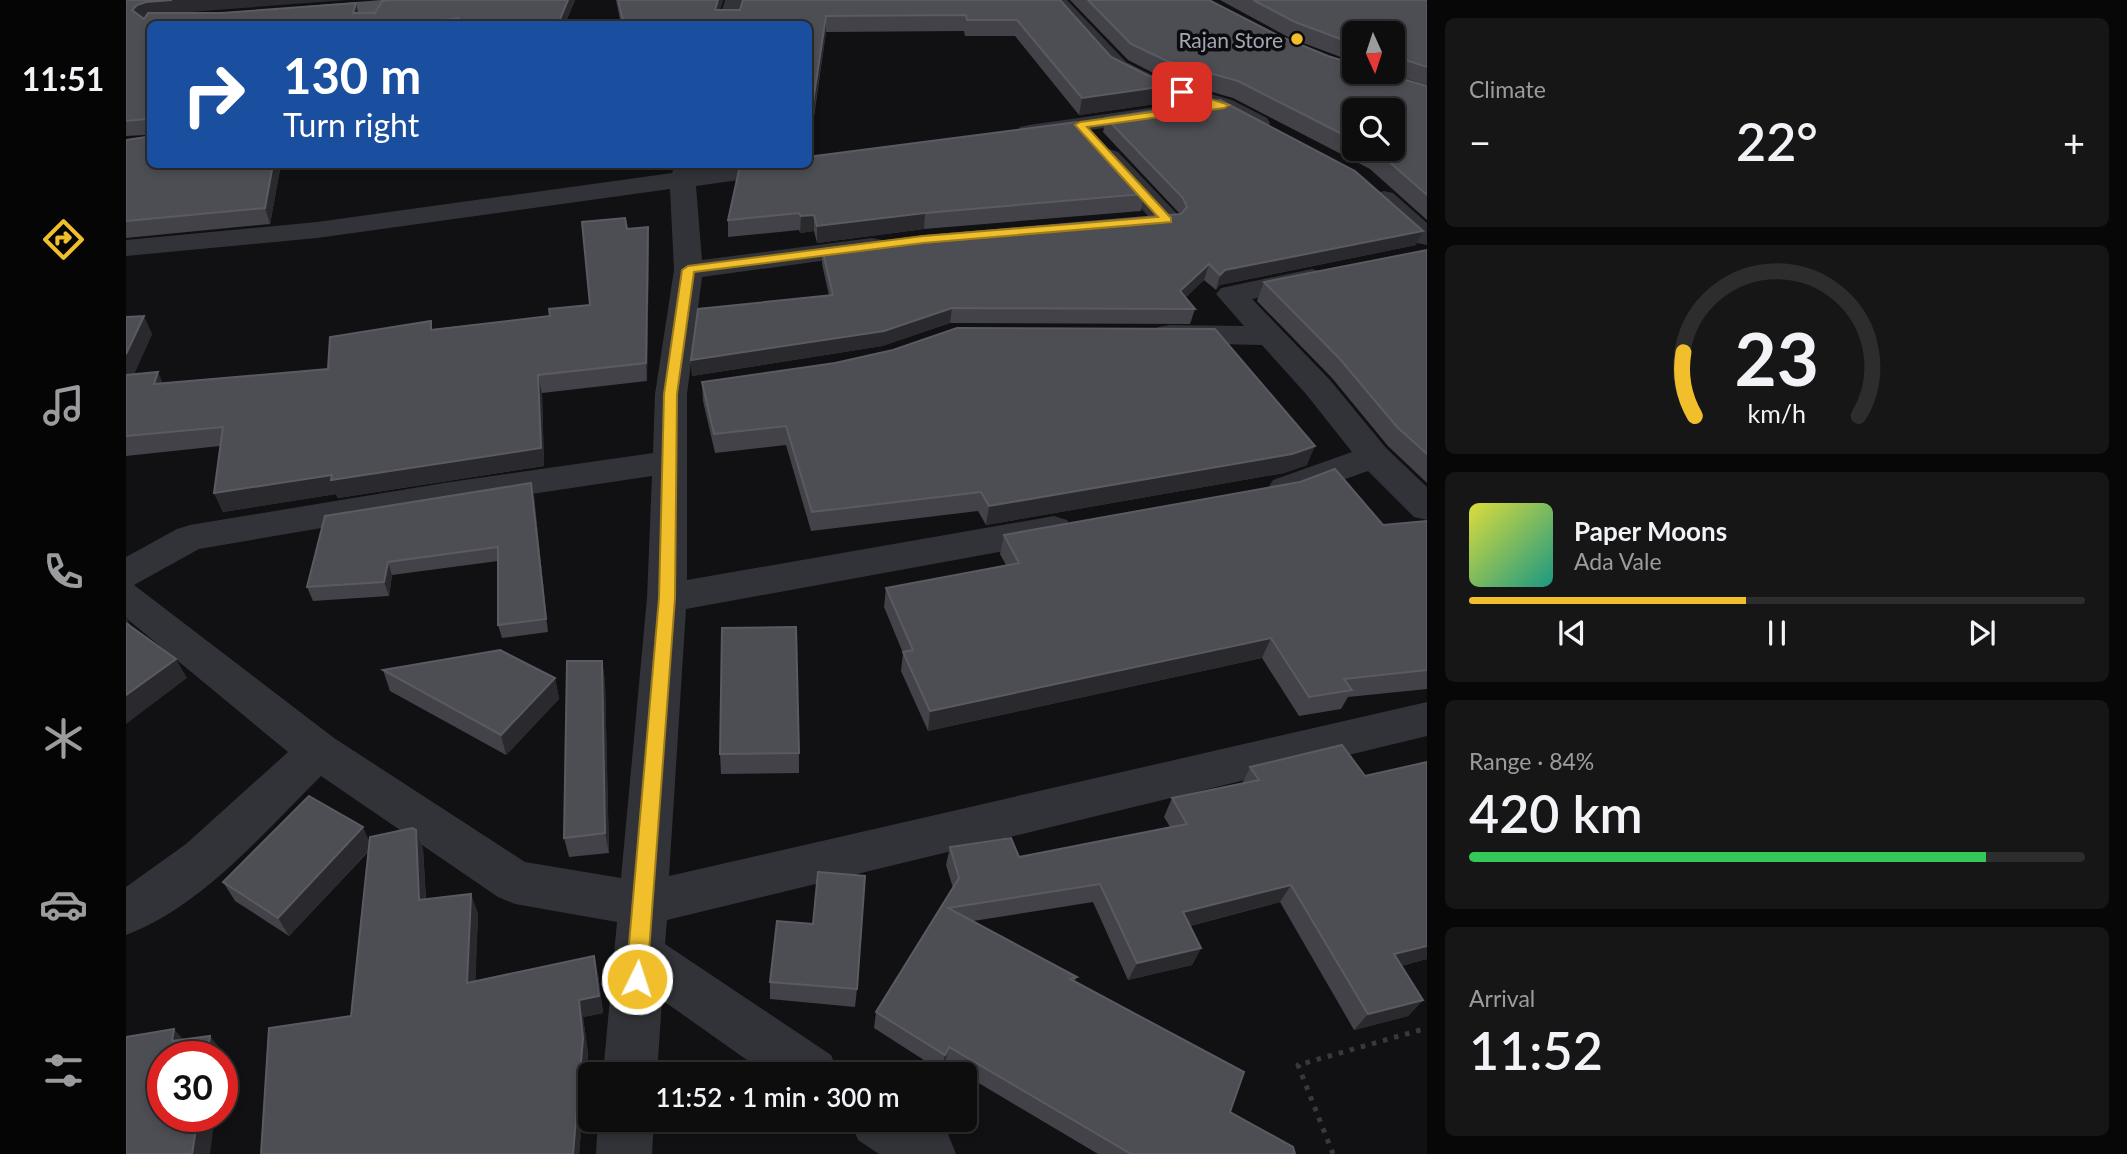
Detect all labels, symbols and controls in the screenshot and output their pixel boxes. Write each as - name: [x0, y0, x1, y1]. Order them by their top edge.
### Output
- north arrow: [1342, 21, 1405, 84]
- map controls: [1342, 21, 1405, 161]
- place label: Rajan Store: [1178, 27, 1283, 52]
- marker: Rajan Store: [1289, 31, 1305, 47]
- text: 130 m: [283, 46, 421, 104]
- icon: right: [168, 49, 259, 140]
- text: 11:51: [22, 59, 104, 98]
- pin: [1152, 62, 1212, 122]
- icon: arrive: [1163, 73, 1201, 111]
- text: Climate: [1469, 75, 1546, 103]
- button: search: [1342, 98, 1405, 161]
- text: Turn right: [283, 105, 419, 144]
- text: 22°: [1736, 110, 1818, 172]
- text: −: [1469, 119, 1491, 165]
- text: +: [2063, 119, 2085, 165]
- icon: directions: [39, 215, 88, 264]
- text: 23: [1735, 314, 1819, 402]
- icon: music: [39, 381, 88, 430]
- text: km/h: [1748, 398, 1806, 428]
- text: Paper Moons: [1574, 515, 1727, 547]
- icon: phone: [39, 547, 88, 596]
- text: Ada Vale: [1574, 547, 1662, 575]
- icon: previous: [1553, 614, 1591, 652]
- icon: pause: [1758, 614, 1796, 652]
- icon: next: [1963, 614, 2001, 652]
- icon: climate: [39, 714, 88, 763]
- text: Range · 84%: [1469, 747, 1594, 775]
- text: 420 km: [1469, 782, 1643, 844]
- icon: car: [39, 880, 88, 929]
- position arrow: [600, 942, 674, 1016]
- text: Arrival: [1469, 984, 1535, 1012]
- text: 11:52: [1469, 1019, 1603, 1081]
- speed limit sign: 30: [147, 1041, 238, 1132]
- icon: filters: [39, 1046, 88, 1095]
- text: 11:52 · 1 min · 300 m: [655, 1081, 900, 1113]

